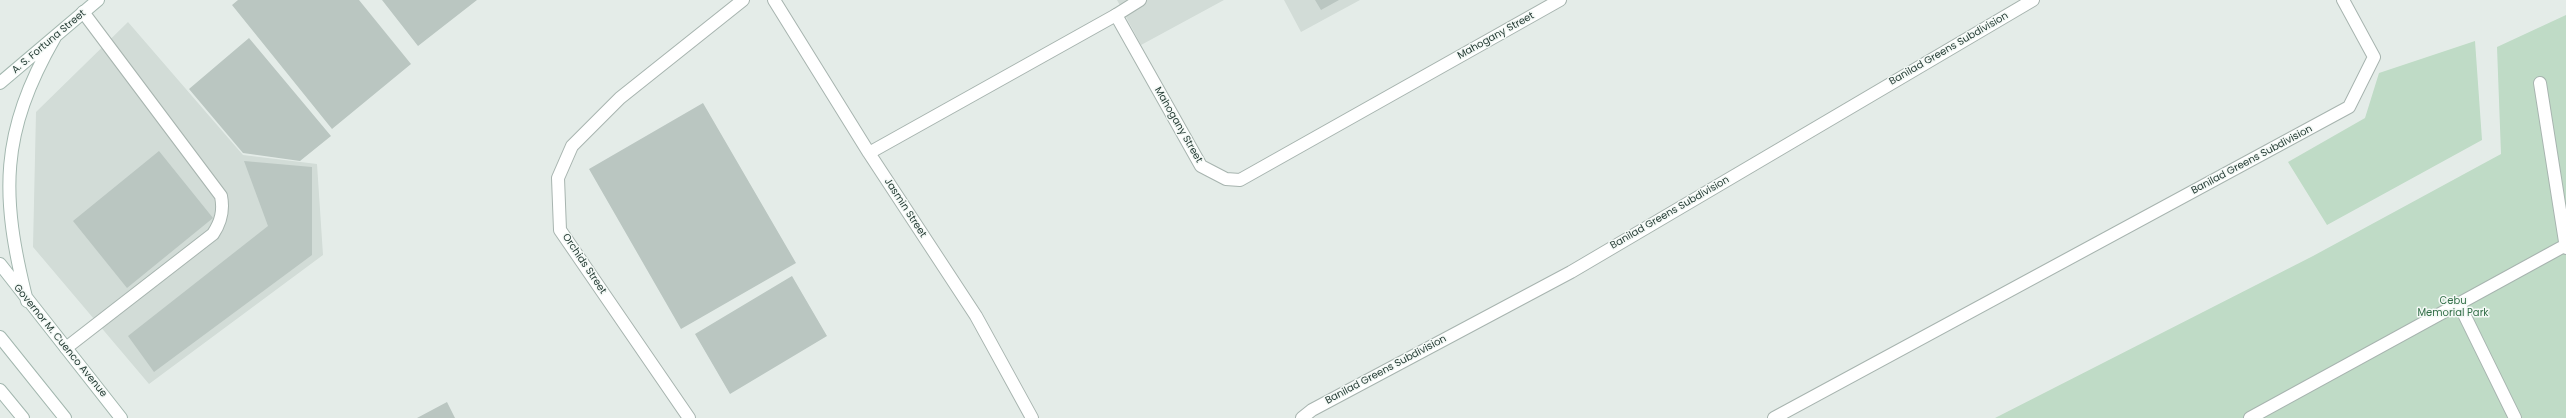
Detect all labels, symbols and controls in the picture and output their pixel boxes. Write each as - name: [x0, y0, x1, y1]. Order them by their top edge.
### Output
- street label: A. S. Fortuna Street: [10, 8, 88, 76]
- street label: Mahogany Street: [1456, 10, 1536, 62]
- street label: Banilad Greens Subdivision: [1887, 10, 2011, 88]
- street label: Mahogany Street: [1151, 85, 1205, 165]
- street label: Banilad Greens Subdivision: [2189, 123, 2315, 197]
- street label: Banilad Greens Subdivision: [1608, 174, 1732, 252]
- street label: Jasmin Street: [881, 176, 929, 240]
- street label: Orchids Street: [559, 231, 609, 297]
- street label: Governor M. Cuenco Avenue: [11, 282, 109, 400]
- park label: Cebu Memorial Park: [2417, 295, 2489, 318]
- street label: Banilad Greens Subdivision: [1323, 333, 1449, 407]

